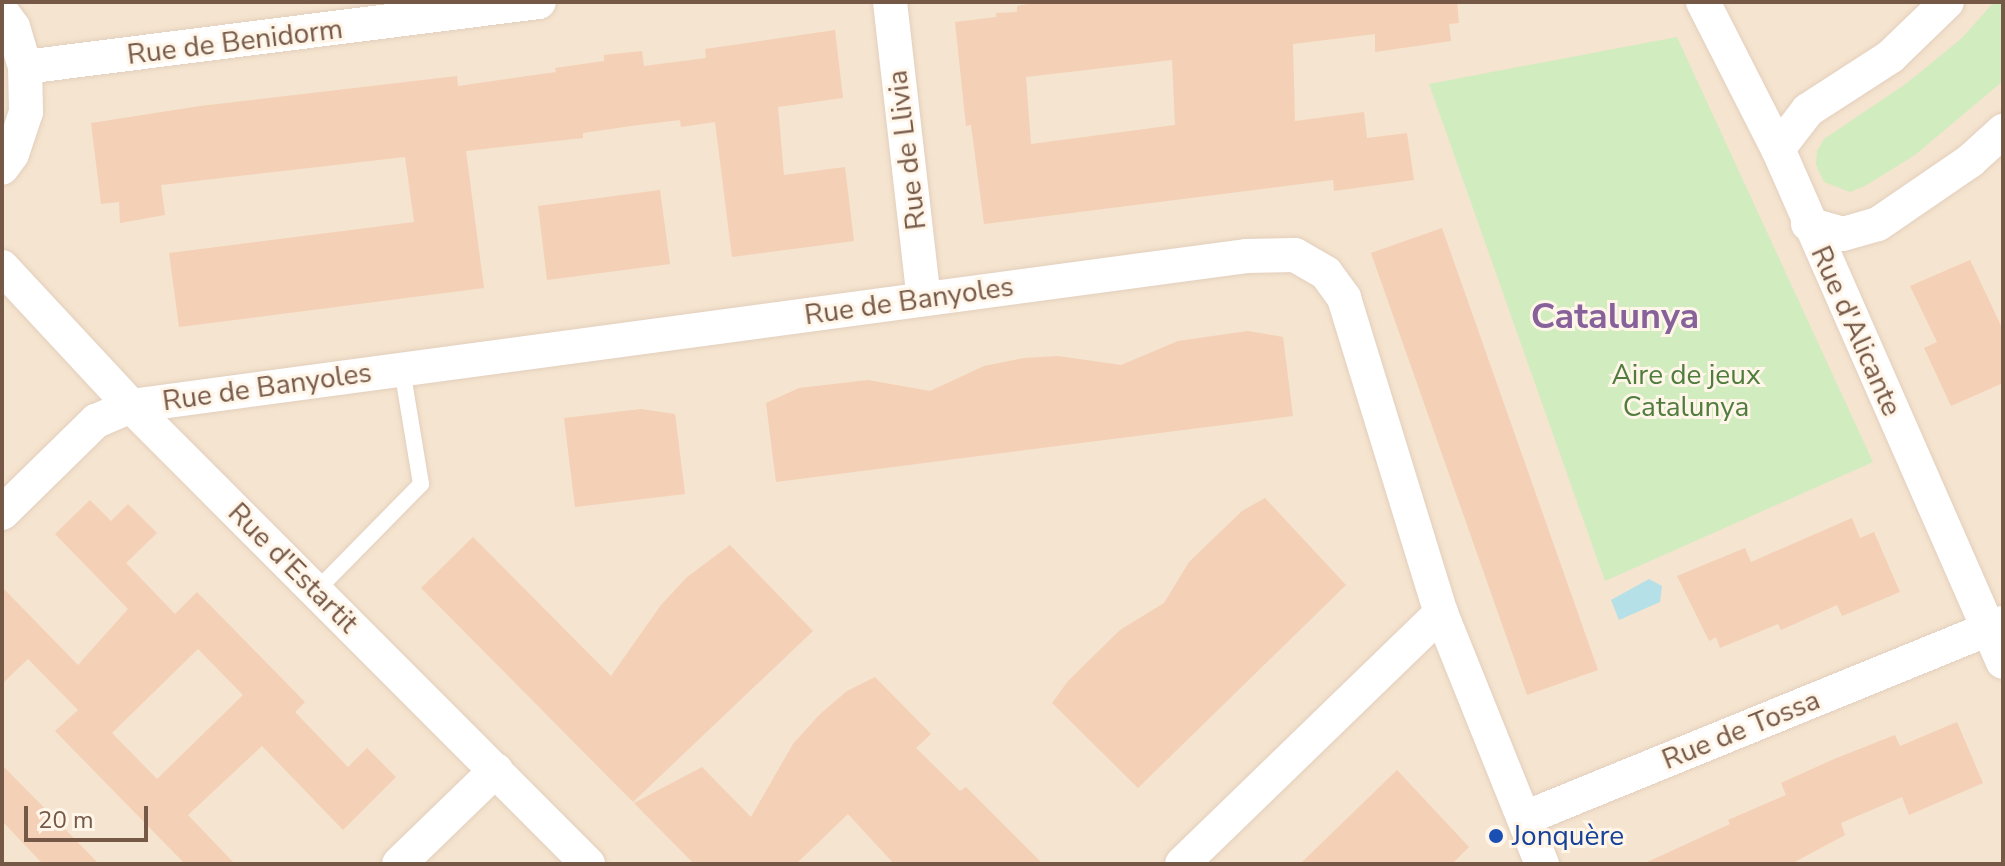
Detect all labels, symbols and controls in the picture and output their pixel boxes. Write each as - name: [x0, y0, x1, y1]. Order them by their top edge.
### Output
- street label: Rue de Benidorm: [125, 12, 345, 72]
- street label: Rue de Llivia: [881, 68, 933, 232]
- street label: Rue d'Alicante: [1804, 241, 1908, 421]
- street label: Rue de Banyoles: [802, 270, 1016, 332]
- district label: Catalunya: [1531, 295, 1699, 339]
- street label: Rue de Banyoles: [160, 356, 374, 418]
- park label: Aire de jeux Catalunya: [1611, 358, 1761, 424]
- street label: Rue d'Estartit: [221, 496, 365, 640]
- street label: Rue de Tossa: [1657, 683, 1825, 777]
- scale bar: [28, 790, 152, 840]
- text: 20 m: [38, 804, 94, 836]
- place label: Jonquère: [1512, 819, 1624, 853]
- marker: Jonquère: [1487, 827, 1505, 845]

